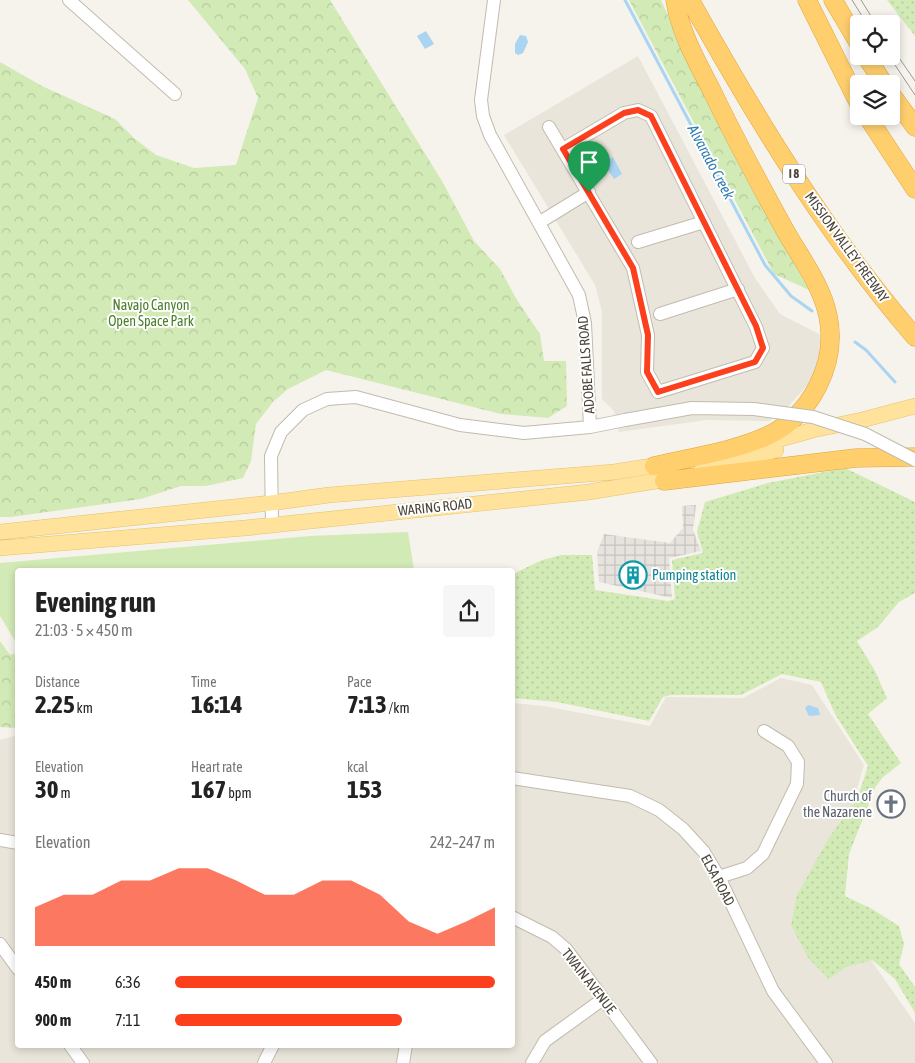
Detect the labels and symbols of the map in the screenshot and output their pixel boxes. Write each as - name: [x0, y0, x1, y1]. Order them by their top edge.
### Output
- water label: Alvarado Creek: [684, 121, 738, 202]
- pin: [568, 141, 610, 192]
- road number: I 8: [783, 164, 805, 183]
- street label: MISSION VALLEY FREEWAY: [802, 189, 893, 306]
- park label: Navajo Canyon Open Space Park: [108, 297, 194, 329]
- street label: ADOBE FALLS ROAD: [575, 315, 597, 414]
- street label: WARING ROAD: [397, 495, 473, 519]
- building icon: Pumping station: [618, 560, 648, 590]
- place label: Pumping station: [652, 567, 736, 583]
- place label: Church of the Nazarene: [803, 788, 872, 820]
- church icon: Church of the Nazarene: [876, 789, 906, 819]
- street label: ELSA ROAD: [698, 852, 738, 909]
- street label: TWAIN AVENUE: [559, 945, 619, 1017]

